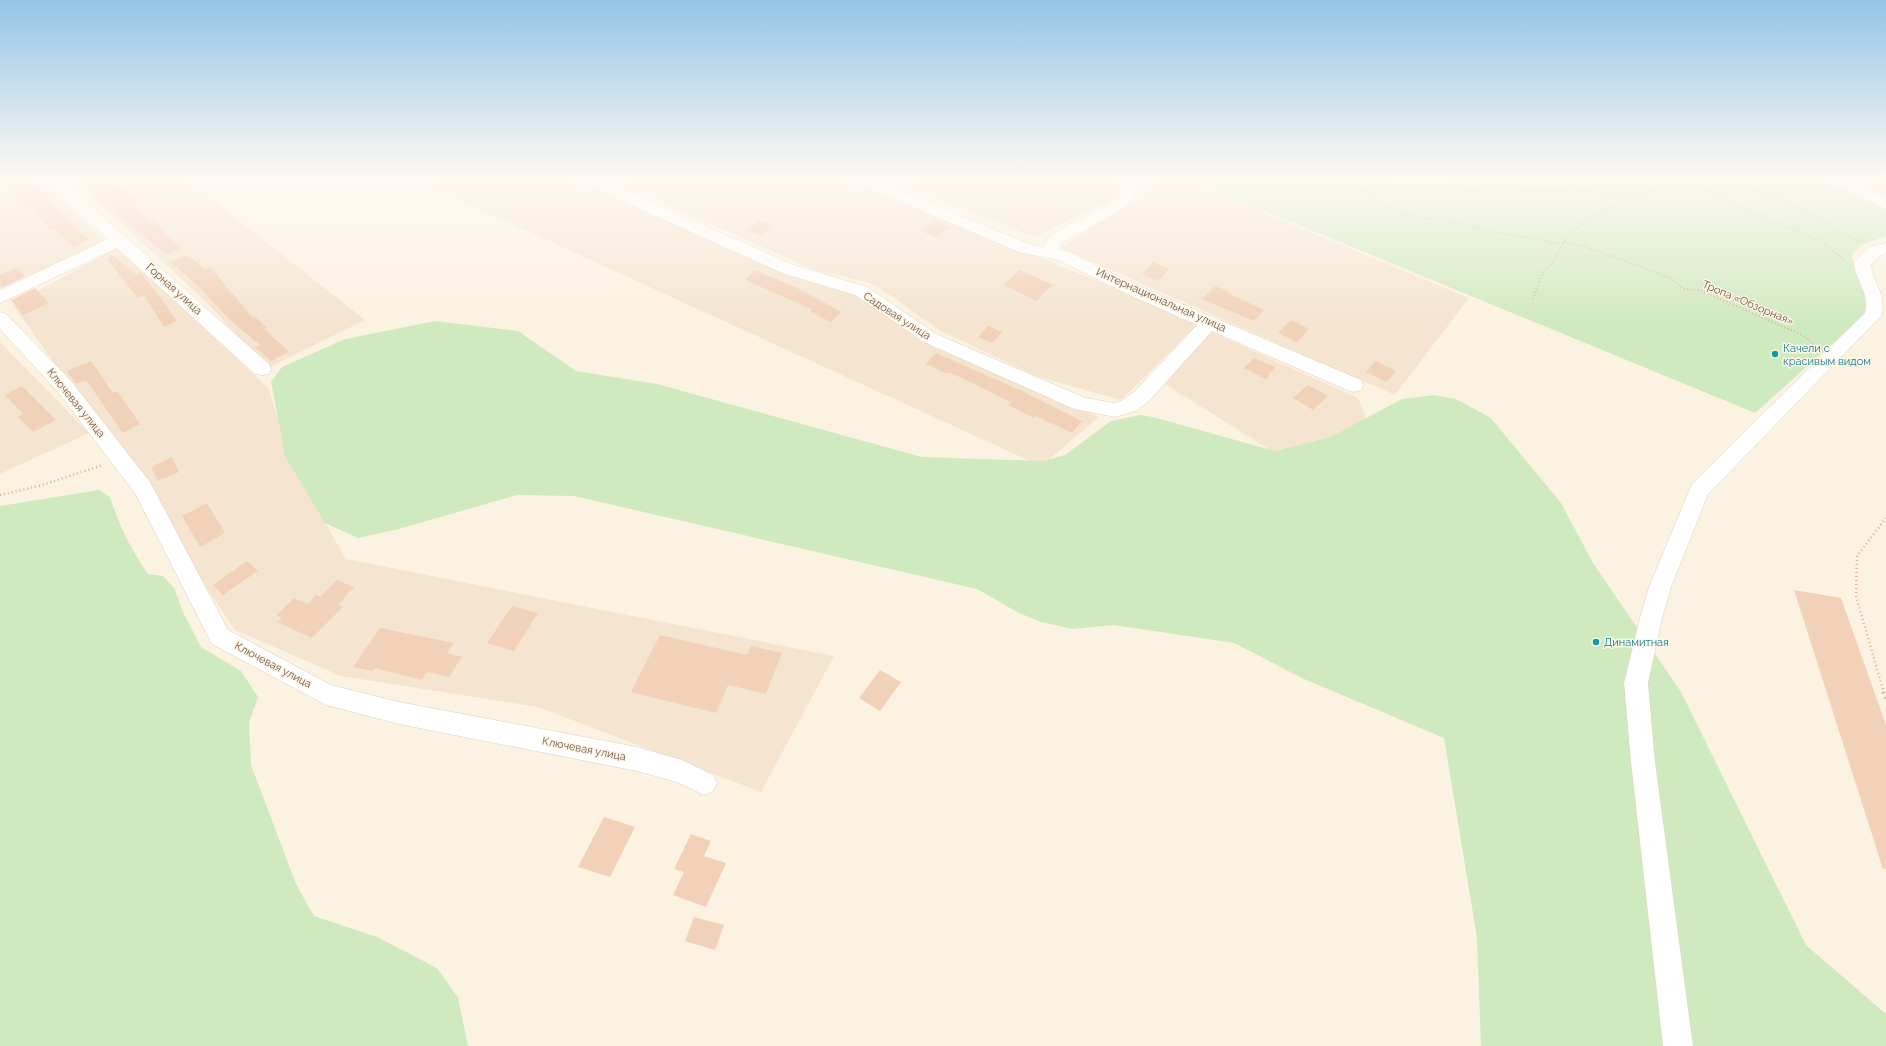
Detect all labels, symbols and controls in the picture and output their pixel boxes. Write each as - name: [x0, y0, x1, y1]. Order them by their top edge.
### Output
- street label: Горная улица: [143, 260, 205, 318]
- street label: Интернациональная улица: [1094, 265, 1228, 335]
- street label: Тропа «Обзорная»: [1700, 278, 1796, 328]
- street label: Садовая улица: [861, 289, 933, 343]
- place label: Качели с красивым видом: [1783, 342, 1871, 368]
- marker: Качели с красивым видом: [1770, 349, 1780, 359]
- street label: Ключевая улица: [44, 366, 108, 440]
- place label: Динамитная: [1604, 636, 1669, 649]
- marker: Динамитная: [1591, 637, 1601, 647]
- street label: Ключевая улица: [232, 639, 314, 691]
- street label: Ключевая улица: [541, 734, 627, 764]

